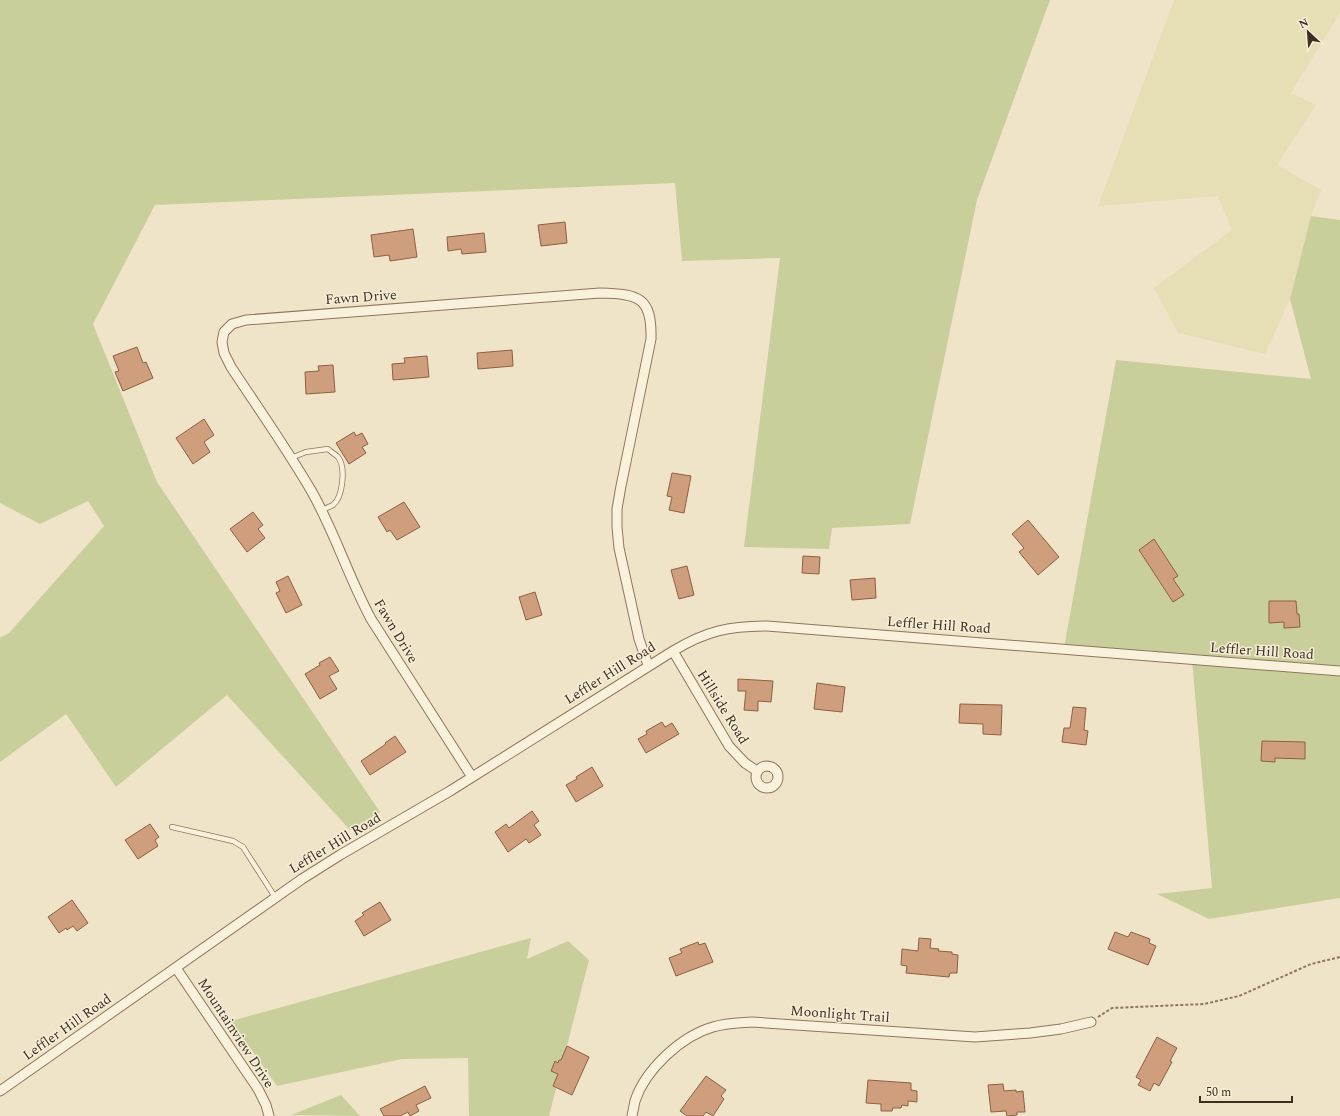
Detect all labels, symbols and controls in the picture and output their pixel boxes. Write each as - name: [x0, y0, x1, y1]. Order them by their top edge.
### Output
- north arrow: [1288, 12, 1328, 52]
- text: N: [1296, 14, 1312, 33]
- street label: Fawn Drive: [325, 284, 398, 310]
- street label: Fawn Drive: [369, 595, 424, 667]
- street label: Leffler Hill Road: [886, 611, 992, 639]
- street label: Leffler Hill Road: [560, 636, 660, 710]
- street label: Leffler Hill Road: [1209, 637, 1315, 665]
- street label: Hillside Road: [692, 666, 754, 748]
- street label: Leffler Hill Road: [285, 807, 385, 879]
- street label: Mountainview Drive: [193, 974, 280, 1092]
- street label: Leffler Hill Road: [18, 988, 116, 1065]
- street label: Moonlight Trail: [790, 1000, 890, 1028]
- scale bar: [1200, 1078, 1292, 1104]
- text: 50 m: [1206, 1083, 1231, 1102]

